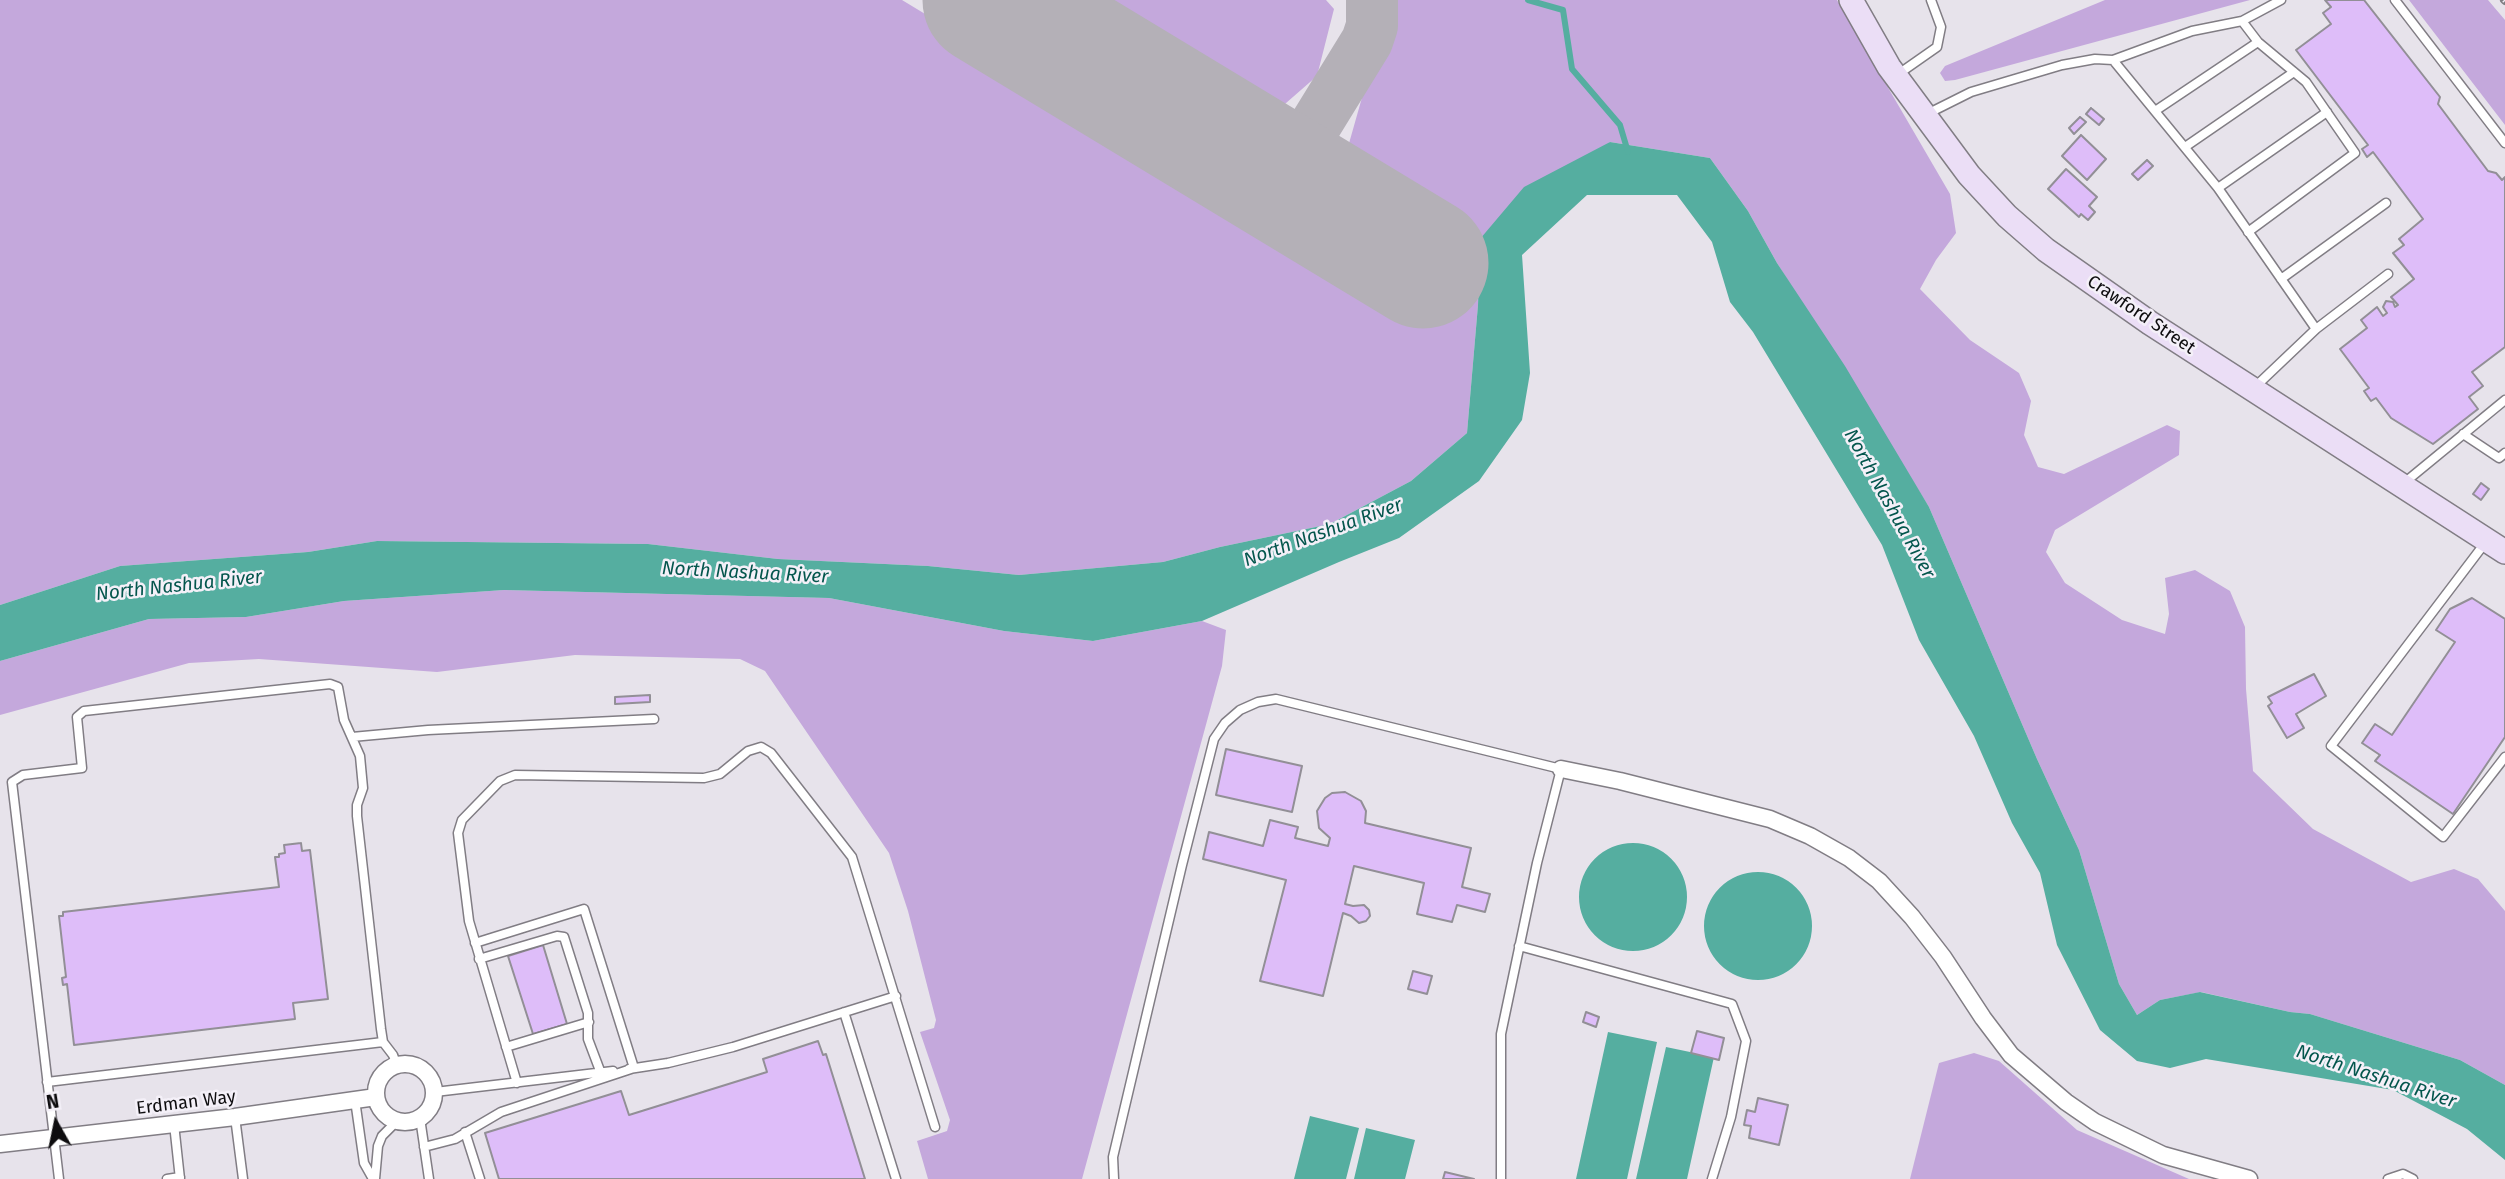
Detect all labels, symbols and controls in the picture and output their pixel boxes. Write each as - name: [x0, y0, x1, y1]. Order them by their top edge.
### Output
- street label: Crawford Street: [2083, 271, 2199, 359]
- water label: North Nashua River: [1839, 426, 1939, 582]
- water label: North Nashua River: [1241, 494, 1405, 572]
- water label: North Nashua River: [661, 557, 829, 589]
- water label: North Nashua River: [95, 566, 263, 606]
- water label: North Nashua River: [2293, 1040, 2459, 1114]
- street label: Erdman Way: [135, 1086, 237, 1120]
- north arrow: [21, 1088, 91, 1158]
- text: N: [45, 1089, 61, 1114]

